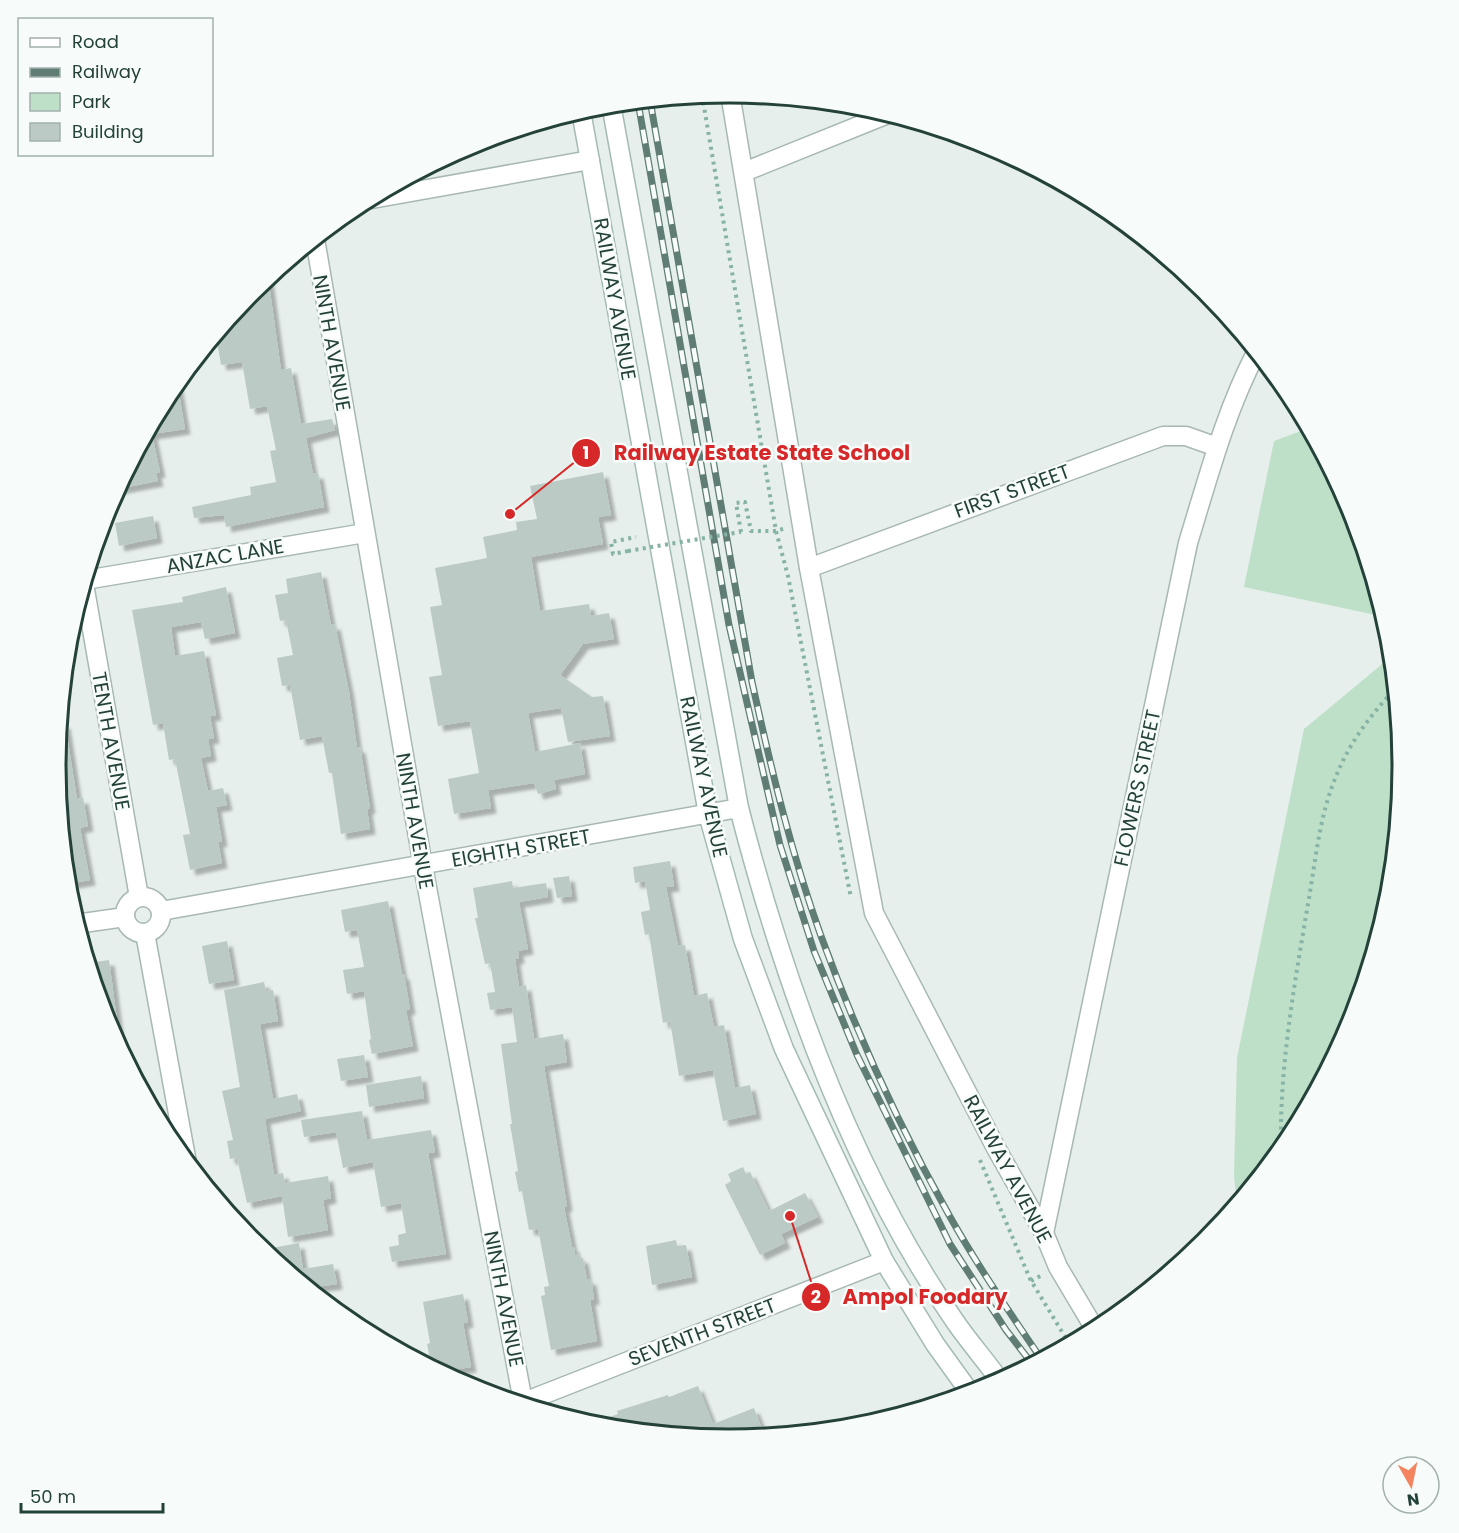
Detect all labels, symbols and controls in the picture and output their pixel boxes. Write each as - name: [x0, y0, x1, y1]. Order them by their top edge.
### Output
- legend: [18, 18, 213, 156]
- text: Road: [72, 29, 119, 54]
- text: Railway: [72, 59, 141, 84]
- text: Park: [72, 89, 111, 114]
- text: Building: [72, 119, 144, 144]
- street label: RAILWAY AVENUE: [587, 216, 643, 382]
- street label: NINTH AVENUE: [306, 273, 358, 413]
- callout: Railway Estate State School: [571, 433, 922, 472]
- text: Railway Estate State School: [614, 438, 910, 467]
- text: 1: [583, 440, 589, 465]
- street label: FIRST STREET: [950, 457, 1074, 525]
- street label: ANZAC LANE: [164, 532, 286, 580]
- street label: TENTH AVENUE: [85, 670, 137, 812]
- street label: RAILWAY AVENUE: [673, 694, 735, 860]
- street label: FLOWERS STREET: [1107, 707, 1167, 869]
- street label: NINTH AVENUE: [389, 751, 441, 891]
- street label: EIGHTH STREET: [449, 822, 593, 874]
- street label: RAILWAY AVENUE: [957, 1090, 1059, 1248]
- street label: NINTH AVENUE: [477, 1229, 531, 1369]
- callout: Ampol Foodary: [801, 1277, 1020, 1316]
- text: Ampol Foodary: [842, 1282, 1008, 1311]
- text: 2: [811, 1284, 821, 1309]
- street label: SEVENTH STREET: [624, 1291, 780, 1373]
- north arrow: [1381, 1455, 1441, 1515]
- scale bar: [21, 1476, 164, 1514]
- text: 50 m: [30, 1484, 76, 1509]
- text: N: [1406, 1487, 1421, 1512]

